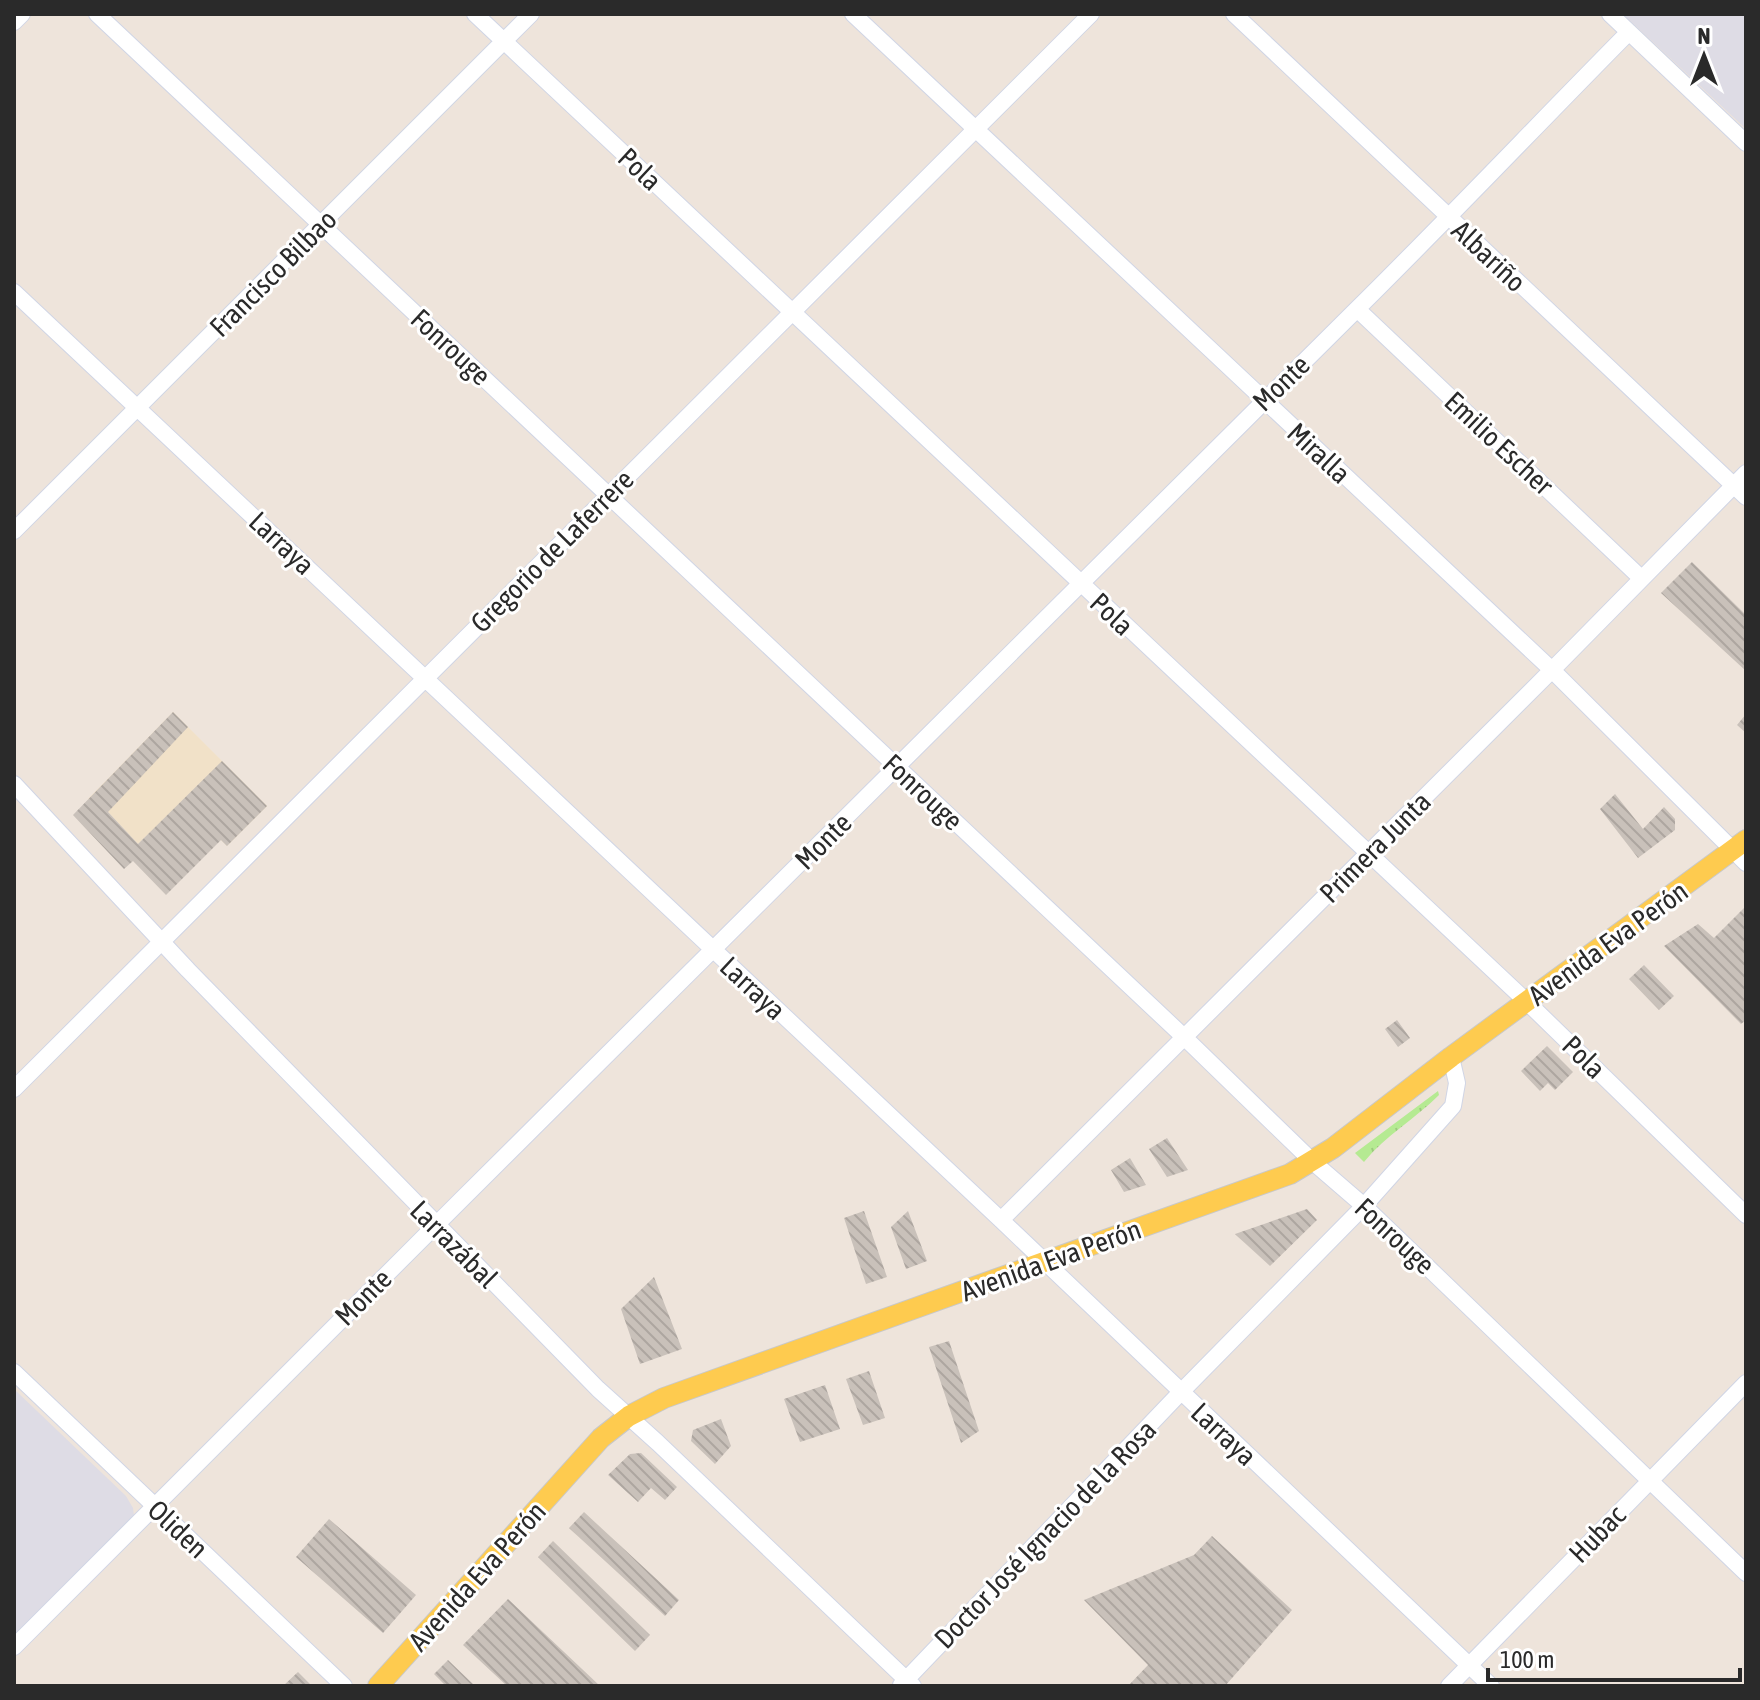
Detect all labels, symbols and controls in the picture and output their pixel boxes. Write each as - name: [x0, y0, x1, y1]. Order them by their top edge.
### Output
- north arrow: [1664, 16, 1744, 96]
- text: N: [1698, 23, 1710, 49]
- street label: Pola: [612, 141, 668, 197]
- street label: Francisco Bilbao: [203, 203, 343, 343]
- street label: Albariño: [1446, 214, 1532, 298]
- street label: Fonrouge: [405, 302, 497, 392]
- street label: Monte: [1246, 349, 1316, 417]
- street label: Emilio Escher: [1438, 385, 1560, 502]
- street label: Miralla: [1281, 416, 1357, 490]
- street label: Gregorio de Laferrere: [464, 463, 640, 639]
- street label: Larraya: [243, 505, 321, 581]
- street label: Pola: [1084, 586, 1140, 642]
- street label: Fonrouge: [877, 747, 969, 837]
- street label: Primera Junta: [1313, 785, 1437, 909]
- street label: Monte: [788, 806, 858, 876]
- street label: Avenida Eva Perón: [1522, 875, 1694, 1011]
- street label: Larraya: [714, 950, 792, 1026]
- street label: Pola: [1556, 1029, 1612, 1085]
- street label: Fonrouge: [1349, 1191, 1441, 1281]
- street label: Larrazábal: [404, 1194, 504, 1294]
- street label: Avenida Eva Perón: [957, 1213, 1145, 1307]
- street label: Monte: [328, 1262, 398, 1332]
- street label: Larraya: [1185, 1396, 1263, 1472]
- street label: Doctor José Ignacio de la Rosa: [928, 1413, 1162, 1655]
- street label: Oliden: [142, 1494, 214, 1564]
- street label: Avenida Eva Perón: [402, 1495, 552, 1657]
- street label: Hubac: [1562, 1499, 1632, 1569]
- scale bar: [1488, 1632, 1740, 1682]
- text: 100 m: [1500, 1646, 1554, 1673]

